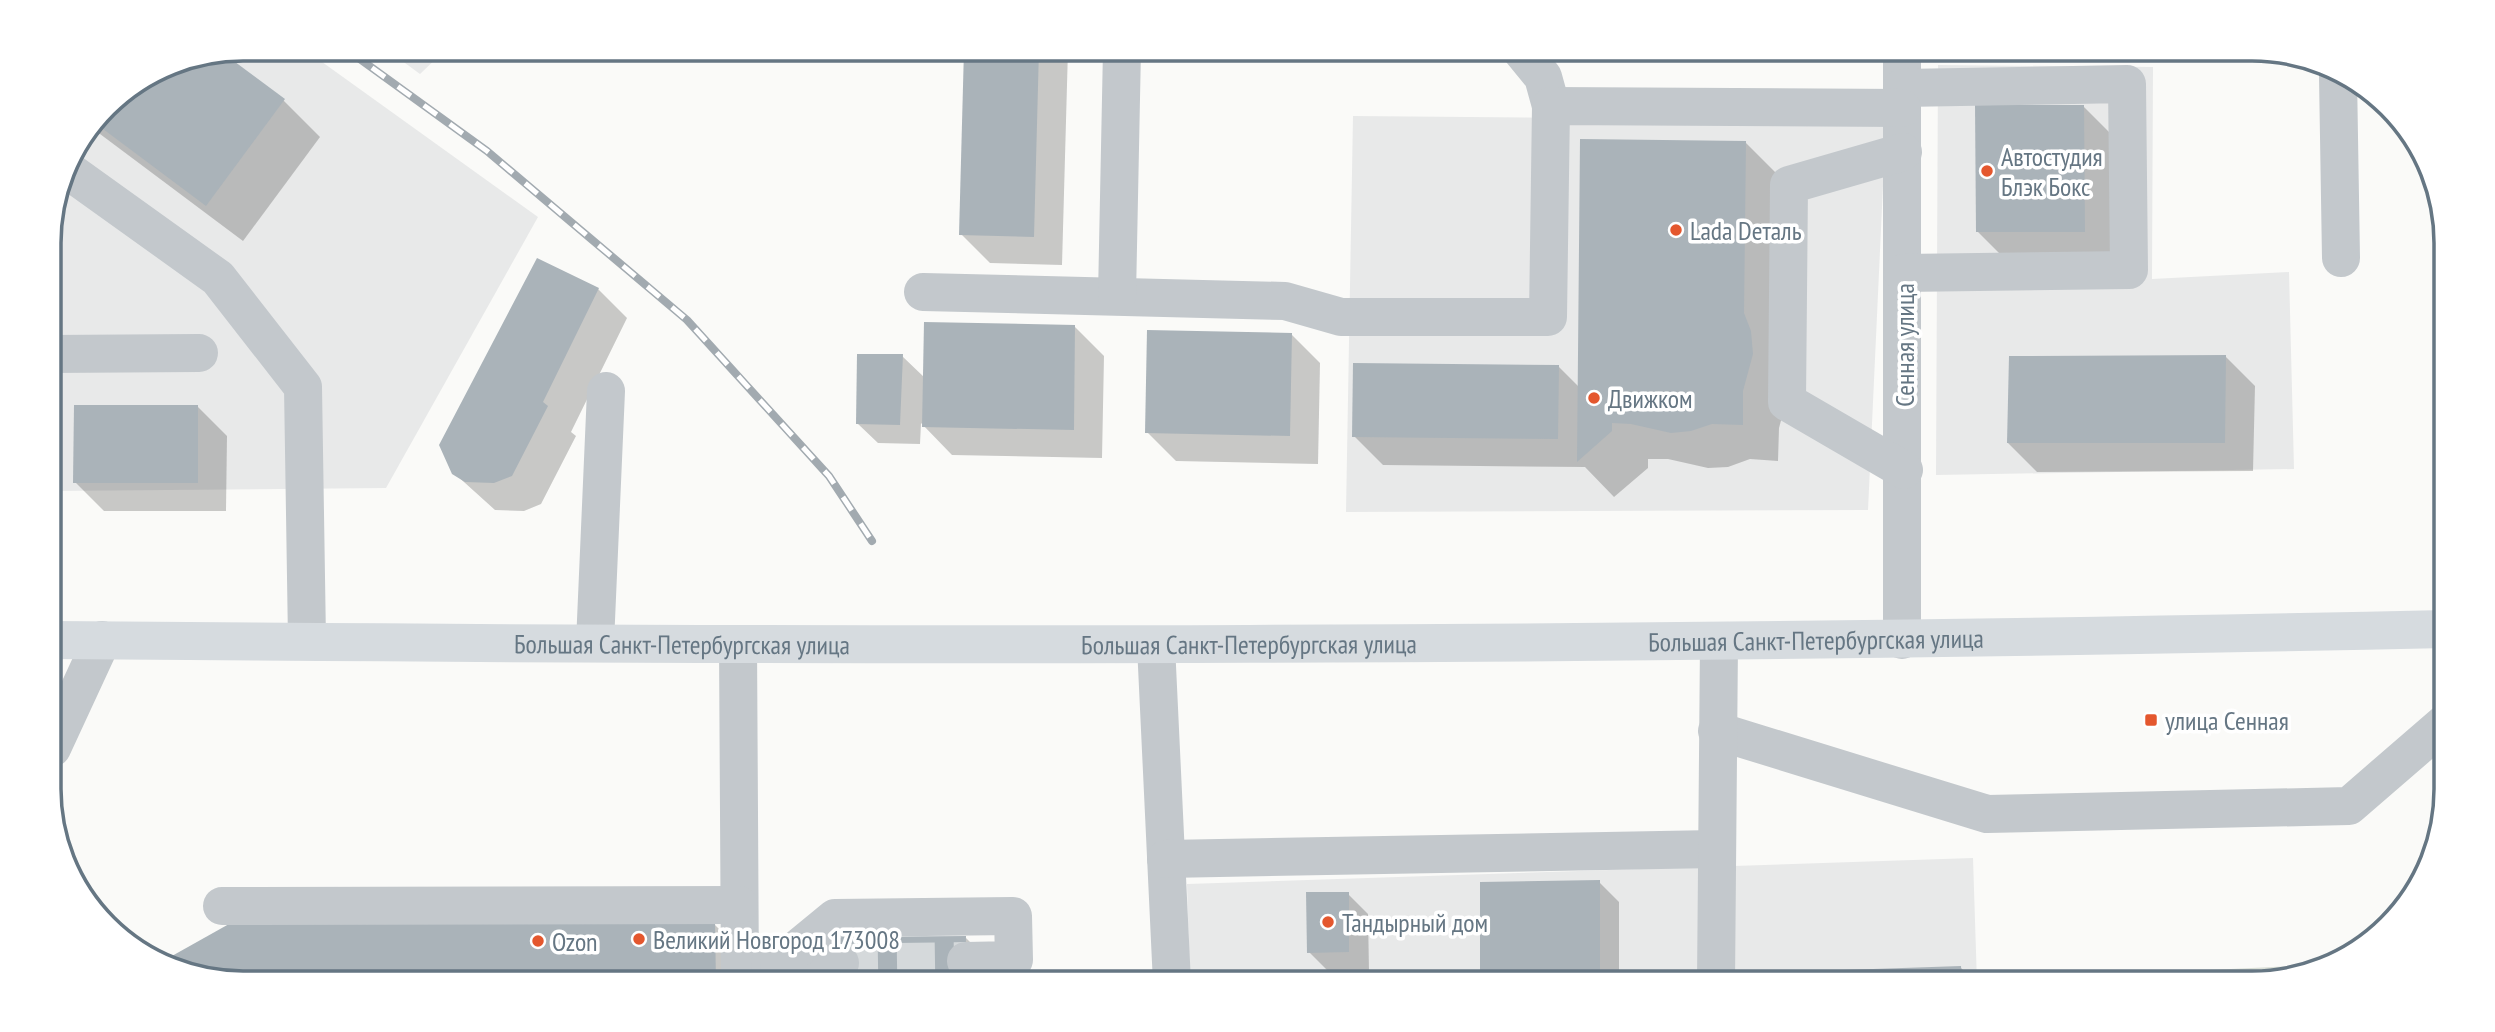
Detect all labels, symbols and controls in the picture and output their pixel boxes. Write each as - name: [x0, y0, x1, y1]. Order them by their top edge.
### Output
- place label: Автостудия Блэк Бокс: [2001, 140, 2103, 203]
- marker: Автостудия Блэк Бокс: [1979, 163, 1995, 179]
- place label: Lada Dеталь: [1690, 214, 1802, 247]
- marker: Lada Dеталь: [1668, 222, 1684, 238]
- street label: Сенная улица: [1888, 283, 1921, 407]
- place label: Движком: [1608, 382, 1693, 415]
- marker: Движком: [1586, 390, 1602, 406]
- street label: Большая Санкт-Петербургская улица: [1648, 621, 1984, 658]
- street label: Большая Санкт-Петербургская улица: [514, 627, 850, 661]
- street label: Большая Санкт-Петербургская улица: [1081, 627, 1417, 661]
- place label: улица Сенная: [2165, 704, 2289, 737]
- marker: улица Сенная: [2143, 712, 2159, 728]
- place label: Тандырный дом: [1342, 906, 1488, 939]
- marker: Тандырный дом: [1320, 914, 1336, 930]
- place label: Великий Новгород 173008: [653, 923, 900, 956]
- place label: Ozon: [552, 925, 598, 958]
- marker: Великий Новгород 173008: [631, 931, 647, 947]
- marker: Ozon: [530, 933, 546, 949]

